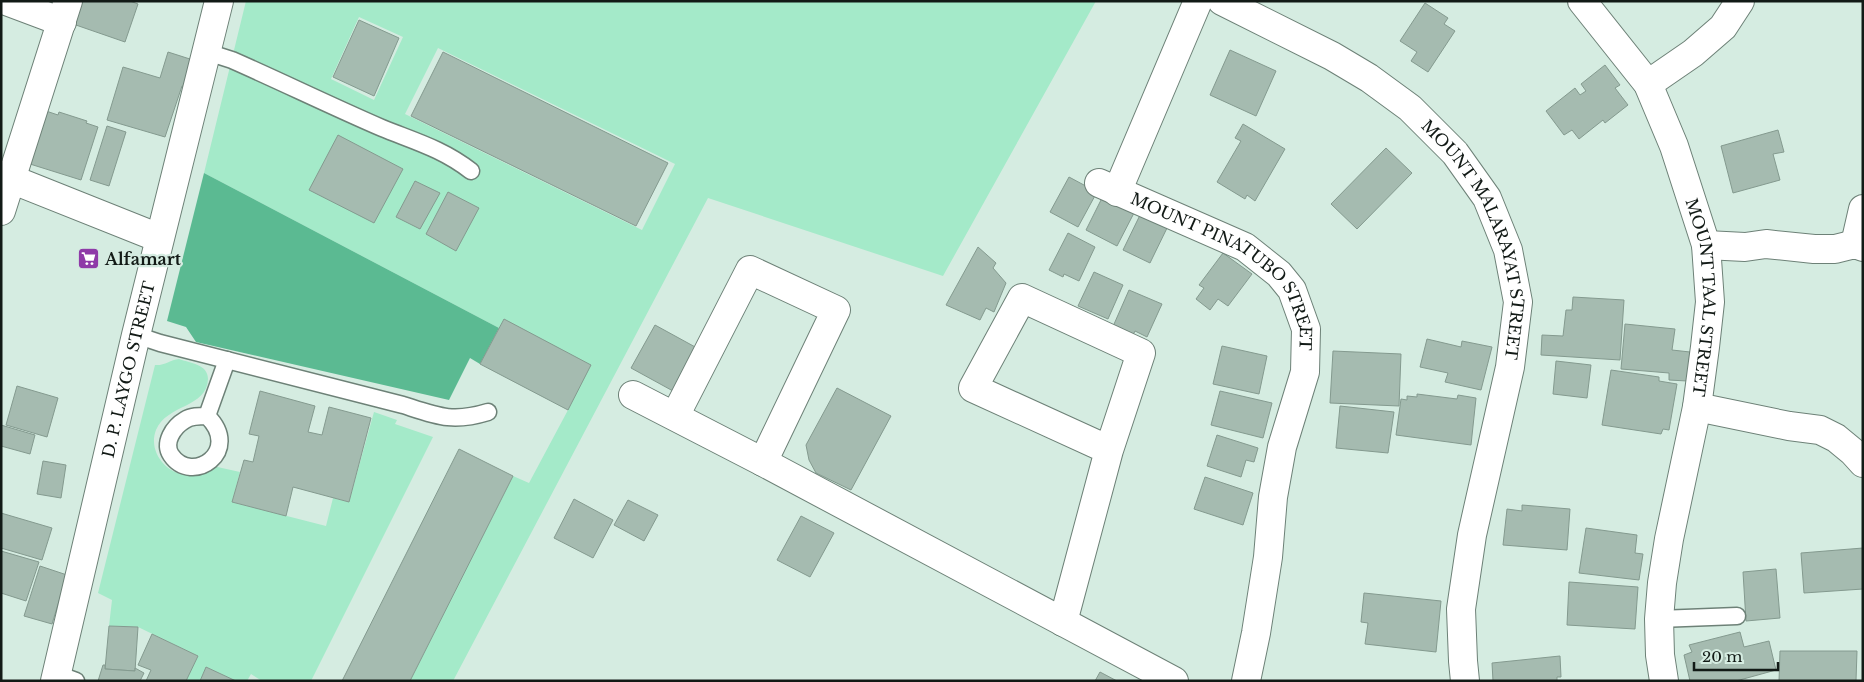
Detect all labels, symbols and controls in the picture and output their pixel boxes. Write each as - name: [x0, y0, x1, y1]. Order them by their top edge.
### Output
- street label: MOUNT MALARAYAT STREET: [1417, 115, 1528, 361]
- street label: MOUNT PINATUBO STREET: [1128, 188, 1316, 351]
- street label: MOUNT TAAL STREET: [1681, 196, 1721, 398]
- supermarket icon: Alfamart: [77, 247, 101, 271]
- place label: Alfamart: [104, 249, 182, 269]
- street label: D. P. LAYGO STREET: [98, 279, 159, 460]
- scale bar: [1694, 640, 1778, 672]
- text: 20 m: [1702, 647, 1742, 666]

